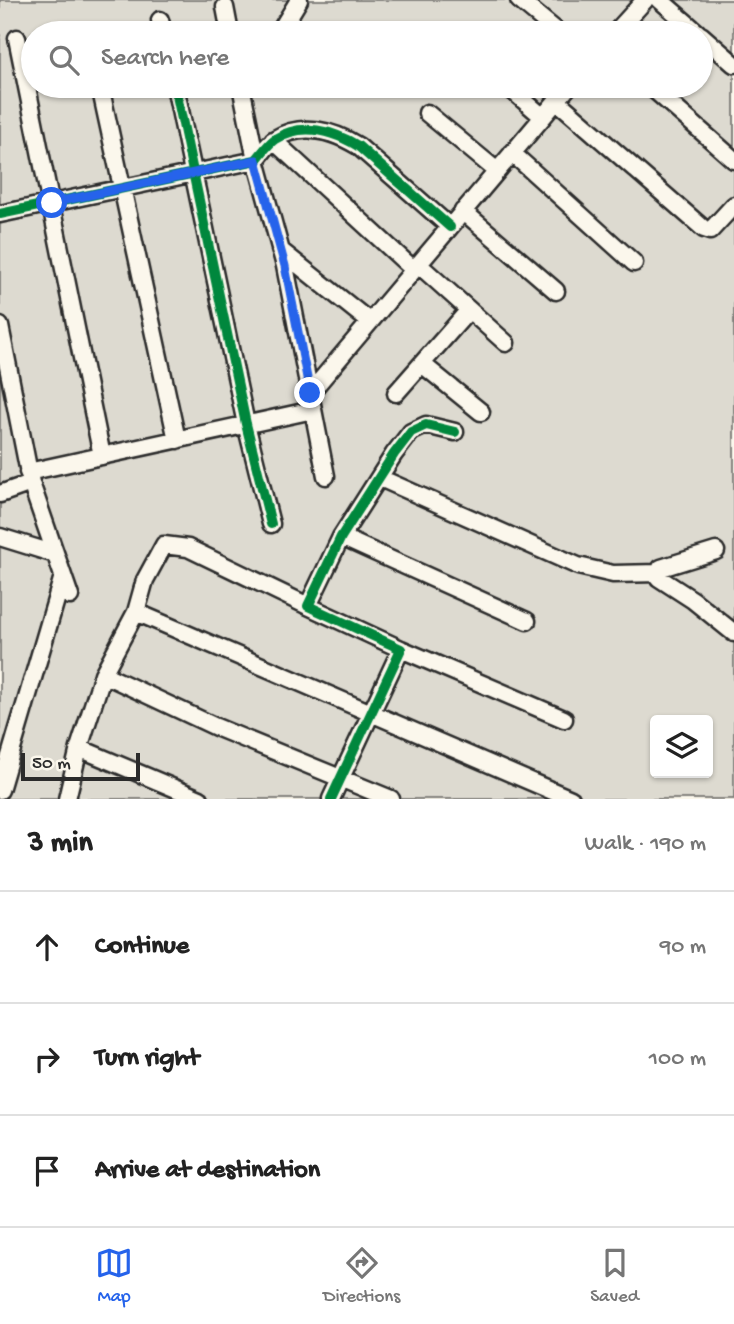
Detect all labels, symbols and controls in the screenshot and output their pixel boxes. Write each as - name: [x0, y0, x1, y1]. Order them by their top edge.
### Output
- search box: [21, 21, 713, 98]
- icon: search: [45, 41, 83, 79]
- text: Search here: [101, 44, 229, 75]
- route start: [36, 187, 67, 218]
- route end: [294, 377, 325, 408]
- map controls: [650, 715, 713, 778]
- button: layers: [650, 715, 713, 778]
- scale bar: [21, 750, 140, 782]
- text: 50 m: [32, 753, 71, 776]
- text: 3 min: [28, 827, 93, 862]
- text: Walk · 190 m: [585, 831, 706, 858]
- icon: ahead: [28, 928, 66, 966]
- text: Continue: [95, 932, 189, 963]
- text: 90 m: [660, 934, 706, 961]
- icon: right: [28, 1040, 66, 1078]
- text: Turn right: [95, 1044, 199, 1075]
- text: 100 m: [649, 1046, 706, 1073]
- icon: arrive: [28, 1152, 66, 1190]
- text: Arrive at destination: [95, 1156, 320, 1187]
- tab: Map: [95, 1244, 133, 1309]
- tab: Directions: [323, 1244, 400, 1309]
- tab: Saved: [590, 1244, 639, 1309]

